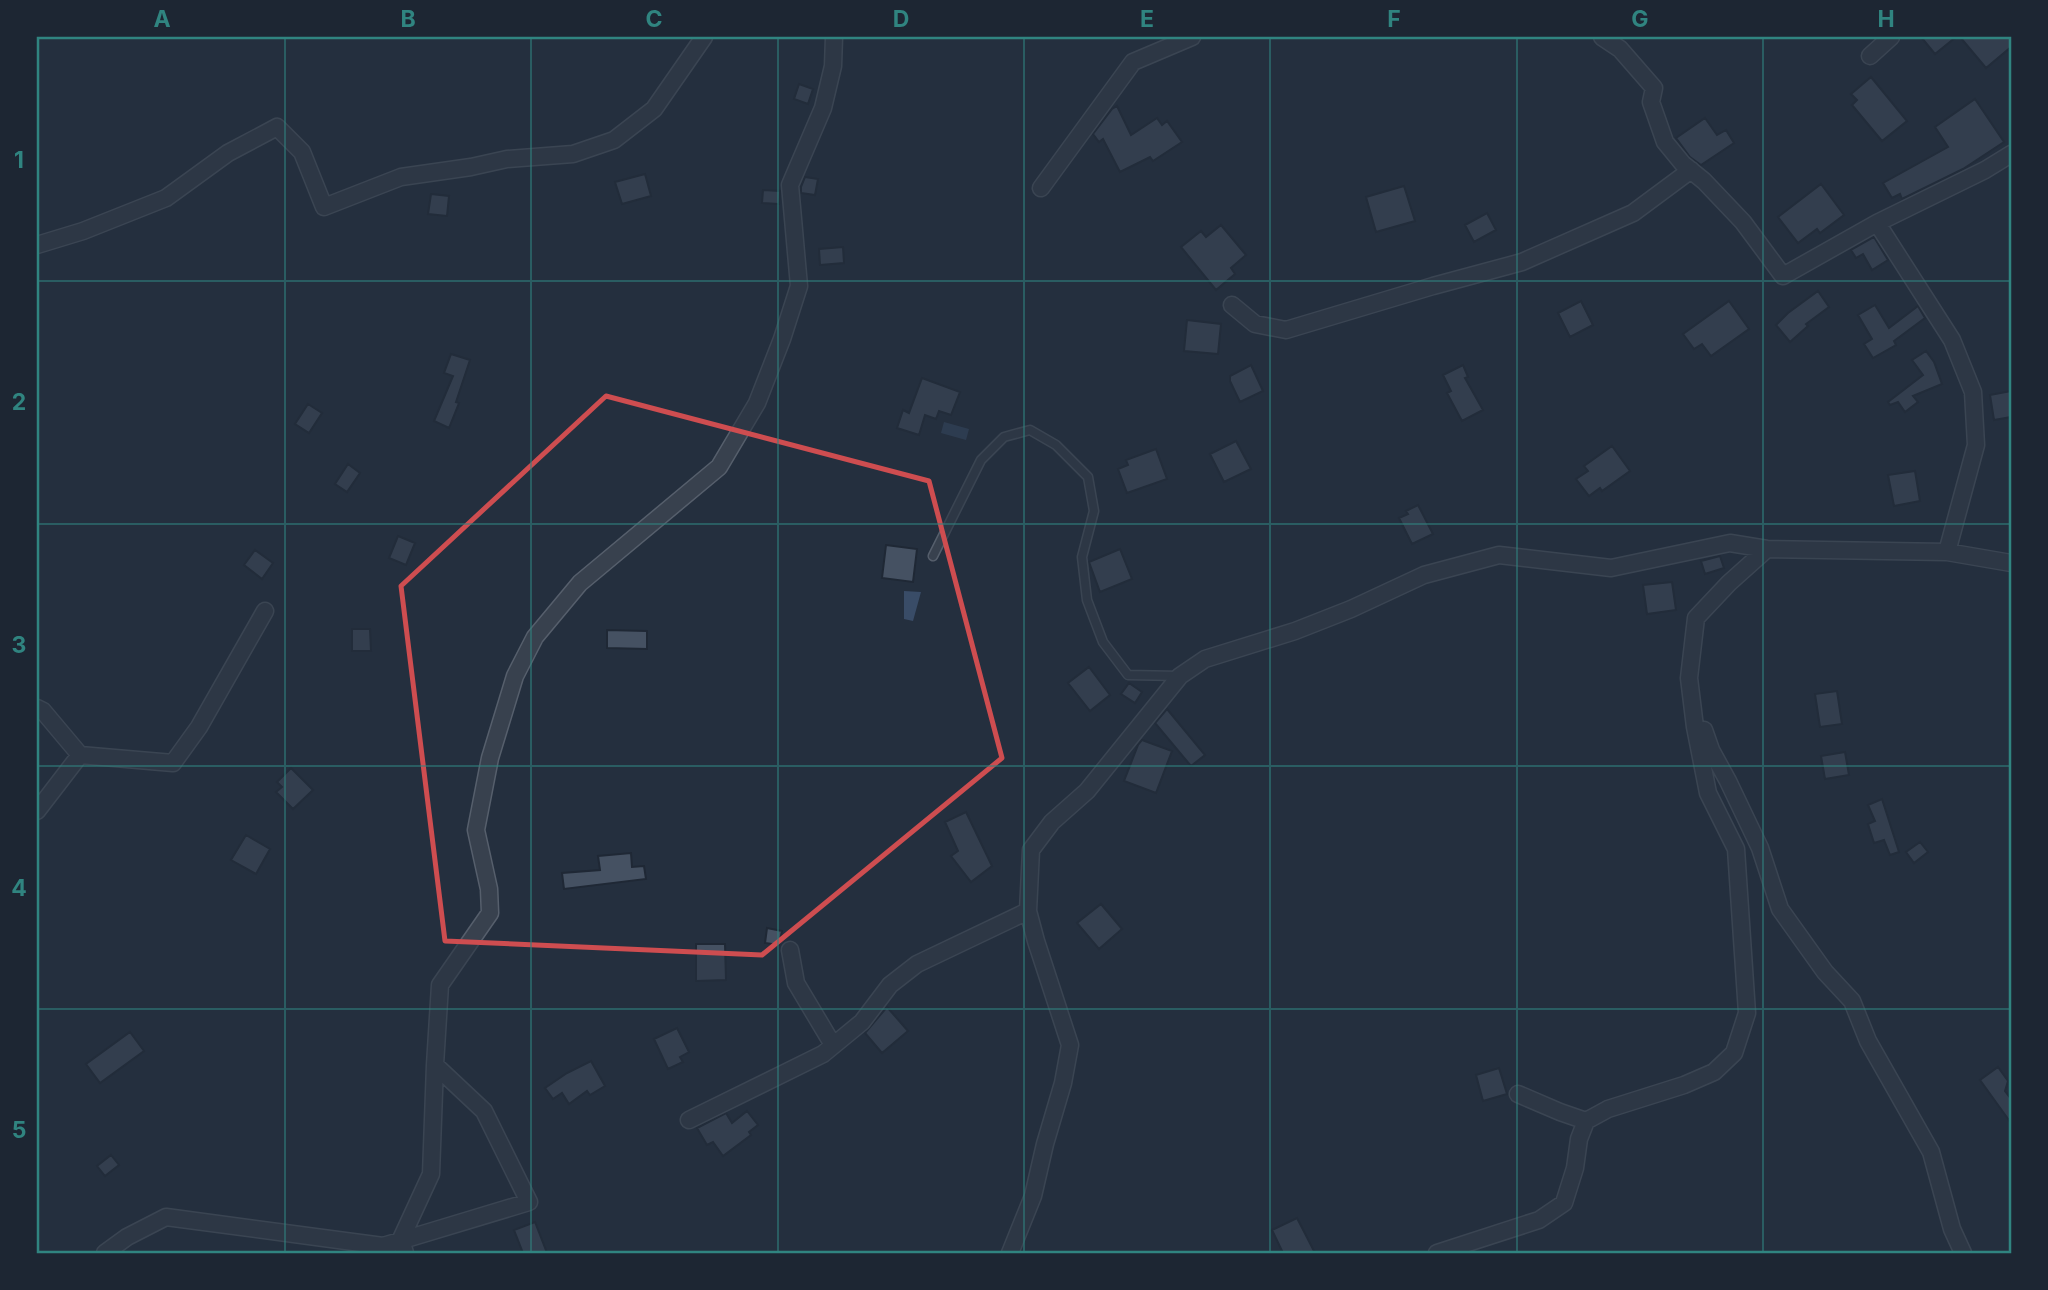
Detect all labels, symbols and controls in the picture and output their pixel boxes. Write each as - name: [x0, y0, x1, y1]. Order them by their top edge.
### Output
- text: A: [153, 5, 171, 33]
- text: B: [400, 5, 416, 33]
- text: C: [645, 5, 663, 33]
- text: D: [893, 5, 909, 33]
- text: E: [1140, 5, 1154, 33]
- text: F: [1387, 5, 1401, 33]
- text: G: [1631, 5, 1649, 33]
- text: H: [1877, 5, 1895, 33]
- text: 1: [14, 146, 24, 174]
- text: 2: [12, 388, 26, 416]
- text: 3: [12, 631, 26, 659]
- text: 4: [11, 874, 27, 902]
- text: 5: [12, 1116, 26, 1144]

